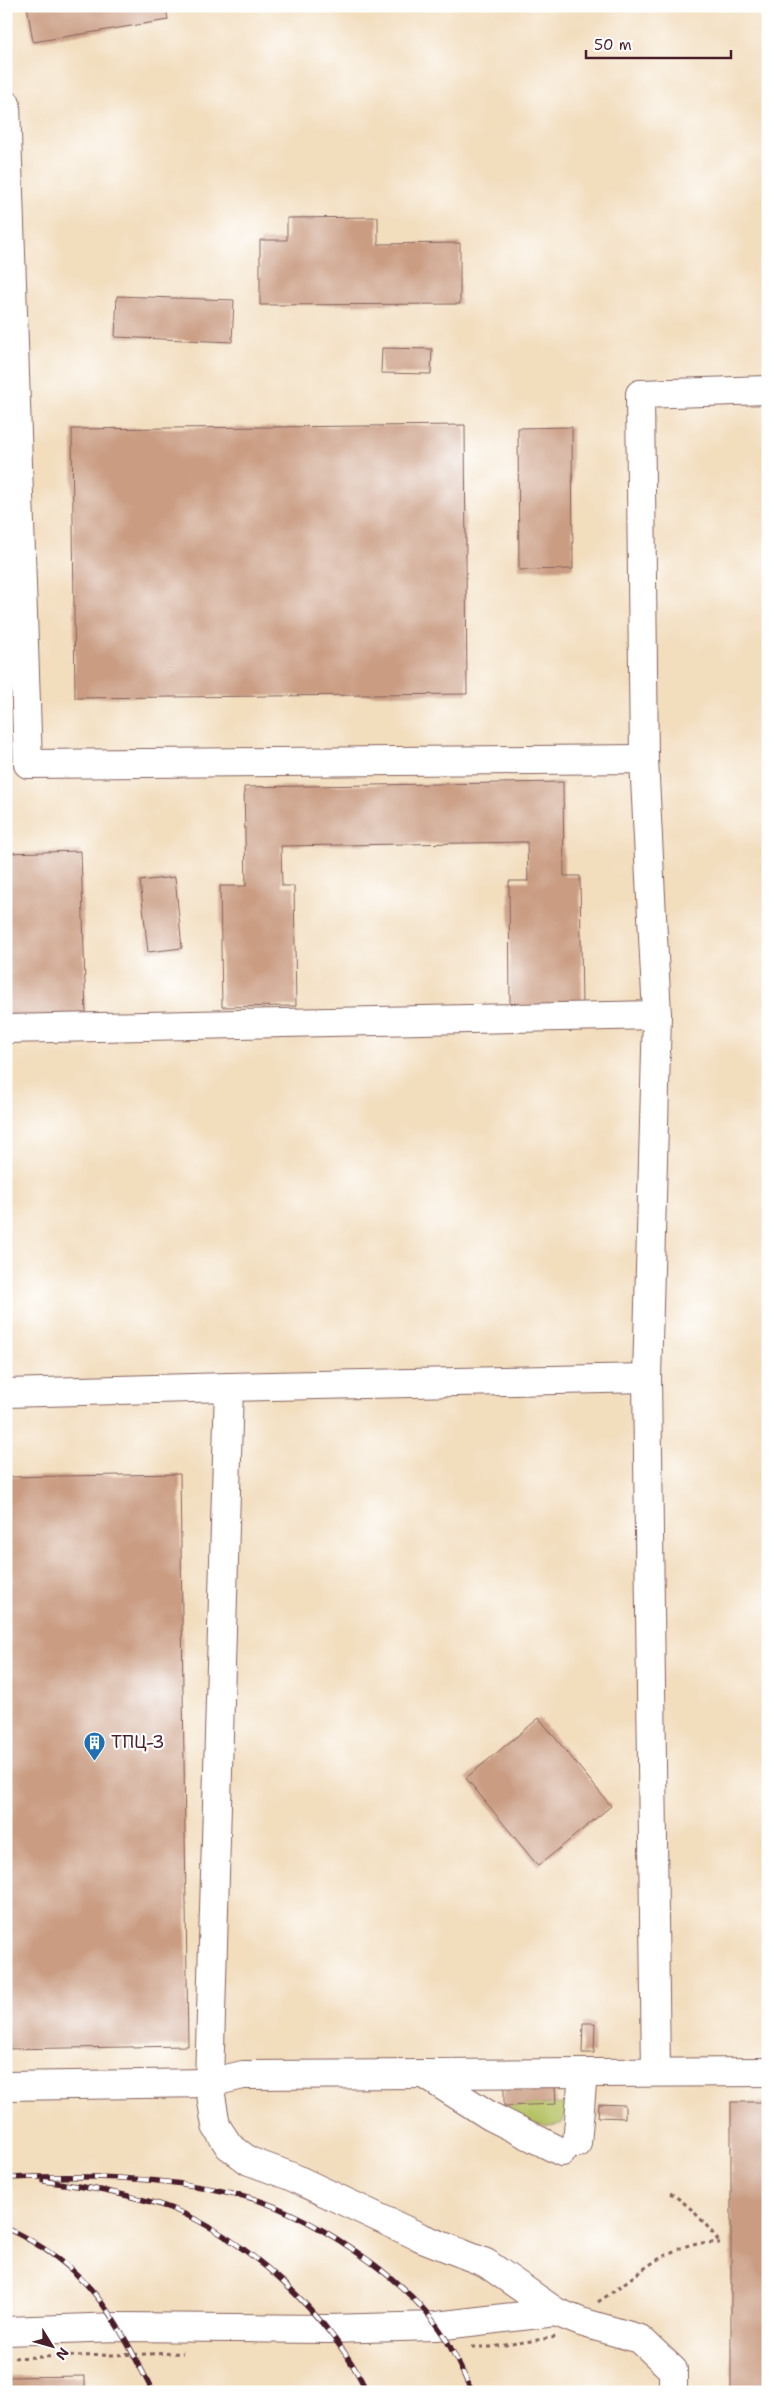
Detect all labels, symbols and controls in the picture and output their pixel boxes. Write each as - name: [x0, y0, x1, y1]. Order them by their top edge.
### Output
- scale bar: [586, 28, 732, 60]
- text: 50 m: [594, 35, 632, 55]
- building icon: ТПЦ-3: [83, 1730, 107, 1761]
- place label: ТПЦ-3: [111, 1730, 165, 1754]
- north arrow: [28, 2320, 78, 2370]
- text: N: [52, 2344, 73, 2364]

